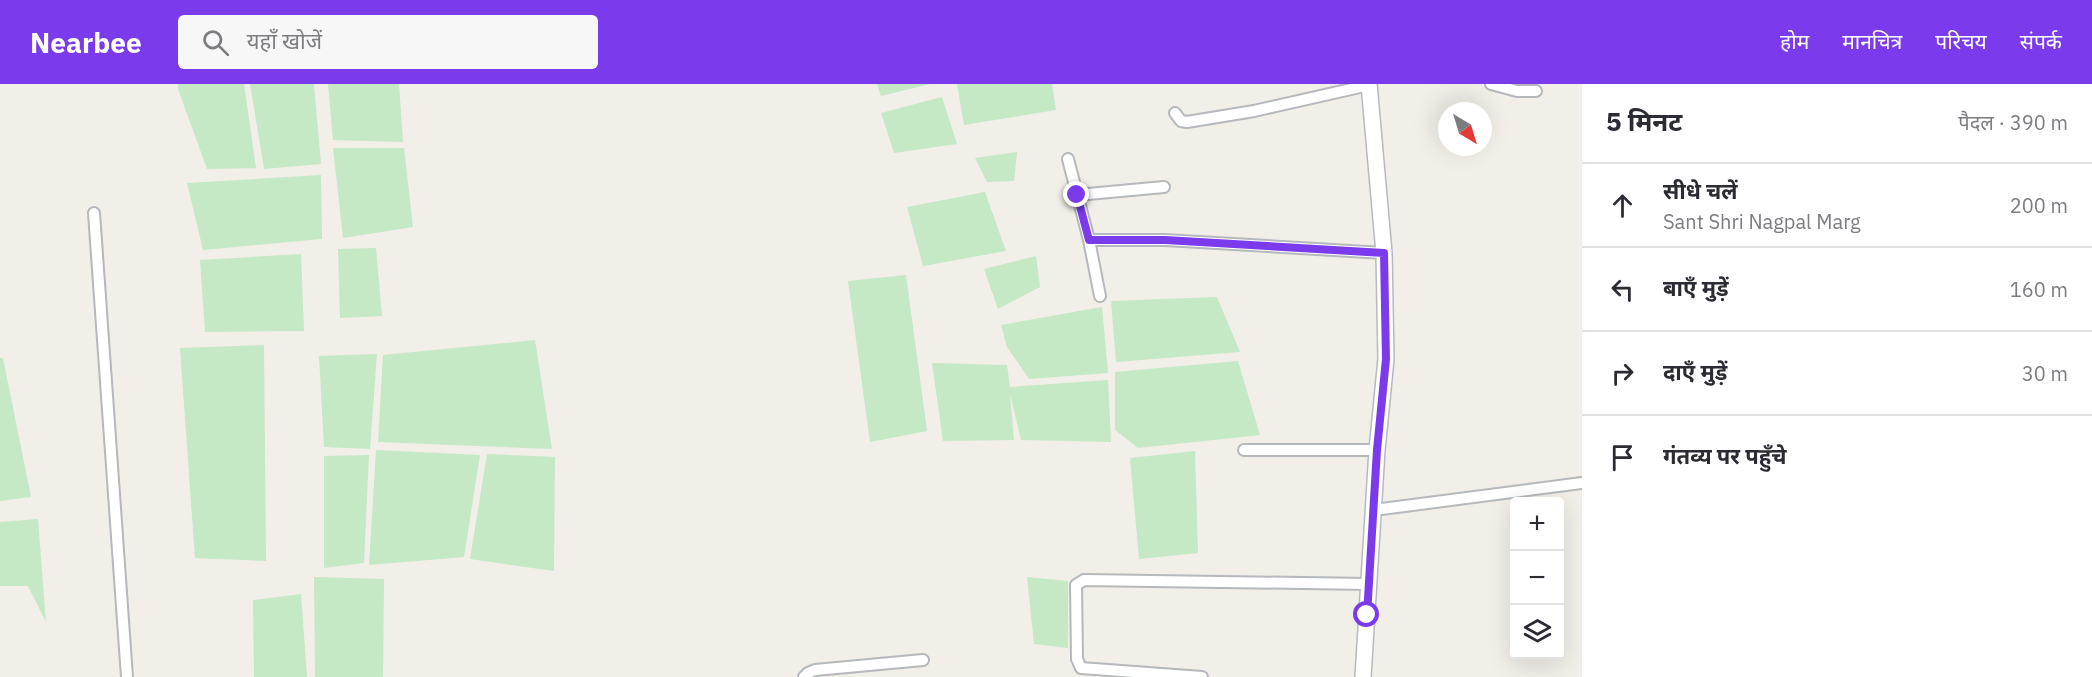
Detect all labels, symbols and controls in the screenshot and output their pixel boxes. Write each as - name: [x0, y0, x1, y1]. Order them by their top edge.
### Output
- search box: [178, 15, 598, 69]
- text: Nearbee: [30, 24, 142, 61]
- icon: search: [199, 26, 232, 59]
- text: यहाँ खोजें: [247, 26, 322, 55]
- text: होम: [1780, 27, 1809, 55]
- text: मानचित्र: [1842, 27, 1902, 55]
- text: परिचय: [1935, 27, 1987, 55]
- text: संपर्क: [2020, 27, 2062, 55]
- north arrow: [1438, 102, 1492, 156]
- text: 5 मिनट: [1606, 104, 1682, 138]
- text: पैदल · 390 m: [1958, 109, 2068, 136]
- text: सीधे चलें: [1663, 176, 1738, 205]
- route end: [1063, 181, 1089, 207]
- icon: ahead: [1606, 189, 1639, 222]
- text: 200 m: [2010, 192, 2068, 219]
- text: Sant Shri Nagpal Marg: [1663, 208, 1861, 235]
- icon: left: [1606, 273, 1639, 306]
- text: बाएँ मुड़ें: [1663, 273, 1729, 302]
- text: 160 m: [2010, 276, 2068, 303]
- icon: right: [1606, 357, 1639, 390]
- text: दाएँ मुड़ें: [1663, 357, 1727, 386]
- text: 30 m: [2022, 360, 2068, 387]
- icon: arrive: [1606, 441, 1639, 474]
- text: गंतव्य पर पहुँचे: [1663, 441, 1787, 470]
- map controls: [1510, 497, 1564, 659]
- button: +: [1510, 497, 1564, 551]
- button: −: [1510, 551, 1564, 605]
- route start: [1353, 601, 1379, 627]
- button: layers: [1510, 605, 1564, 659]

